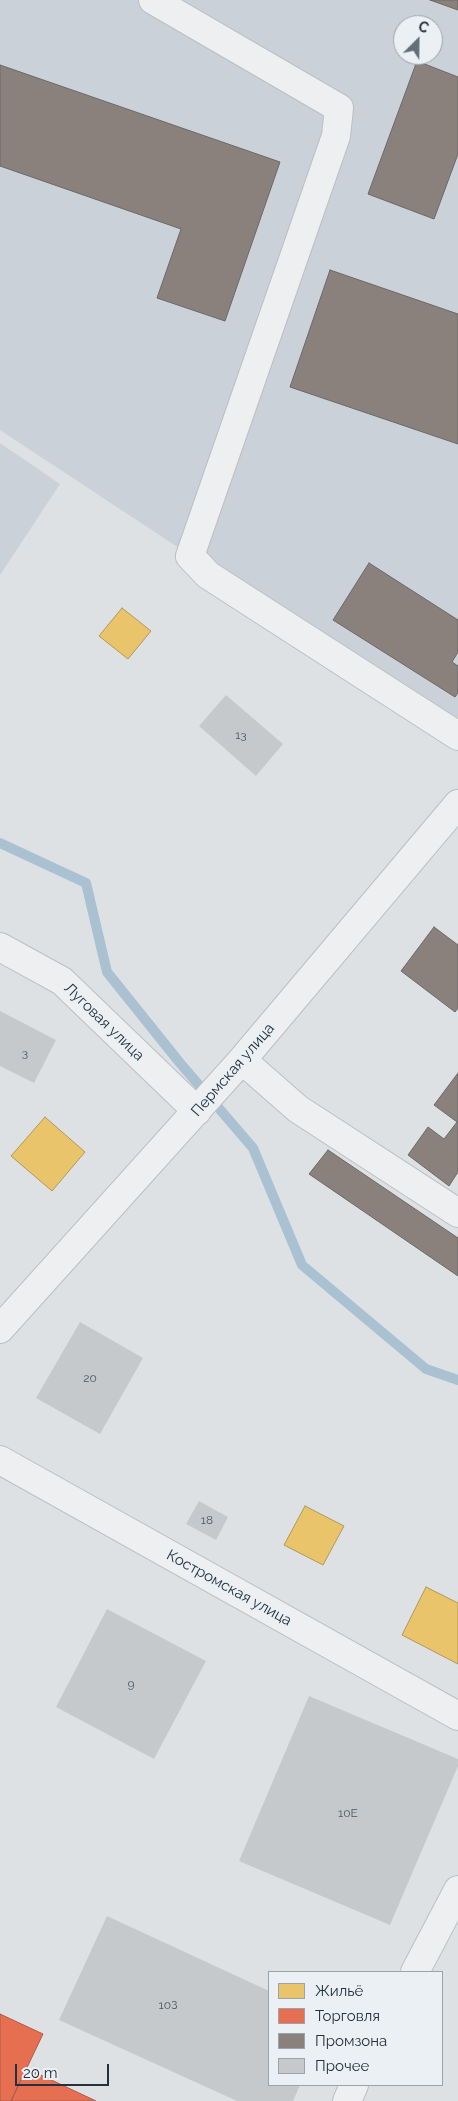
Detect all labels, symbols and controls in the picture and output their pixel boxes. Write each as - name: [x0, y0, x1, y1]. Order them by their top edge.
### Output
- north arrow: [393, 15, 443, 65]
- text: С: [416, 18, 431, 36]
- house number: 13: [235, 728, 247, 742]
- street label: Луговая улица: [60, 979, 148, 1065]
- street label: Пермская улица: [188, 1020, 278, 1120]
- house number: 3: [22, 1046, 28, 1060]
- house number: 20: [83, 1371, 97, 1385]
- house number: 18: [201, 1513, 213, 1527]
- street label: Костромская улица: [163, 1546, 295, 1630]
- house number: 9: [127, 1677, 135, 1691]
- house number: 10Е: [338, 1806, 358, 1820]
- legend: [268, 1971, 443, 2086]
- text: Жильё: [315, 1982, 363, 2000]
- house number: 10З: [158, 1998, 178, 2012]
- text: Торговля: [315, 2007, 380, 2025]
- text: Промзона: [315, 2032, 387, 2050]
- scale bar: [18, 2054, 111, 2086]
- text: Прочее: [315, 2057, 369, 2075]
- text: 20 m: [23, 2064, 58, 2082]

